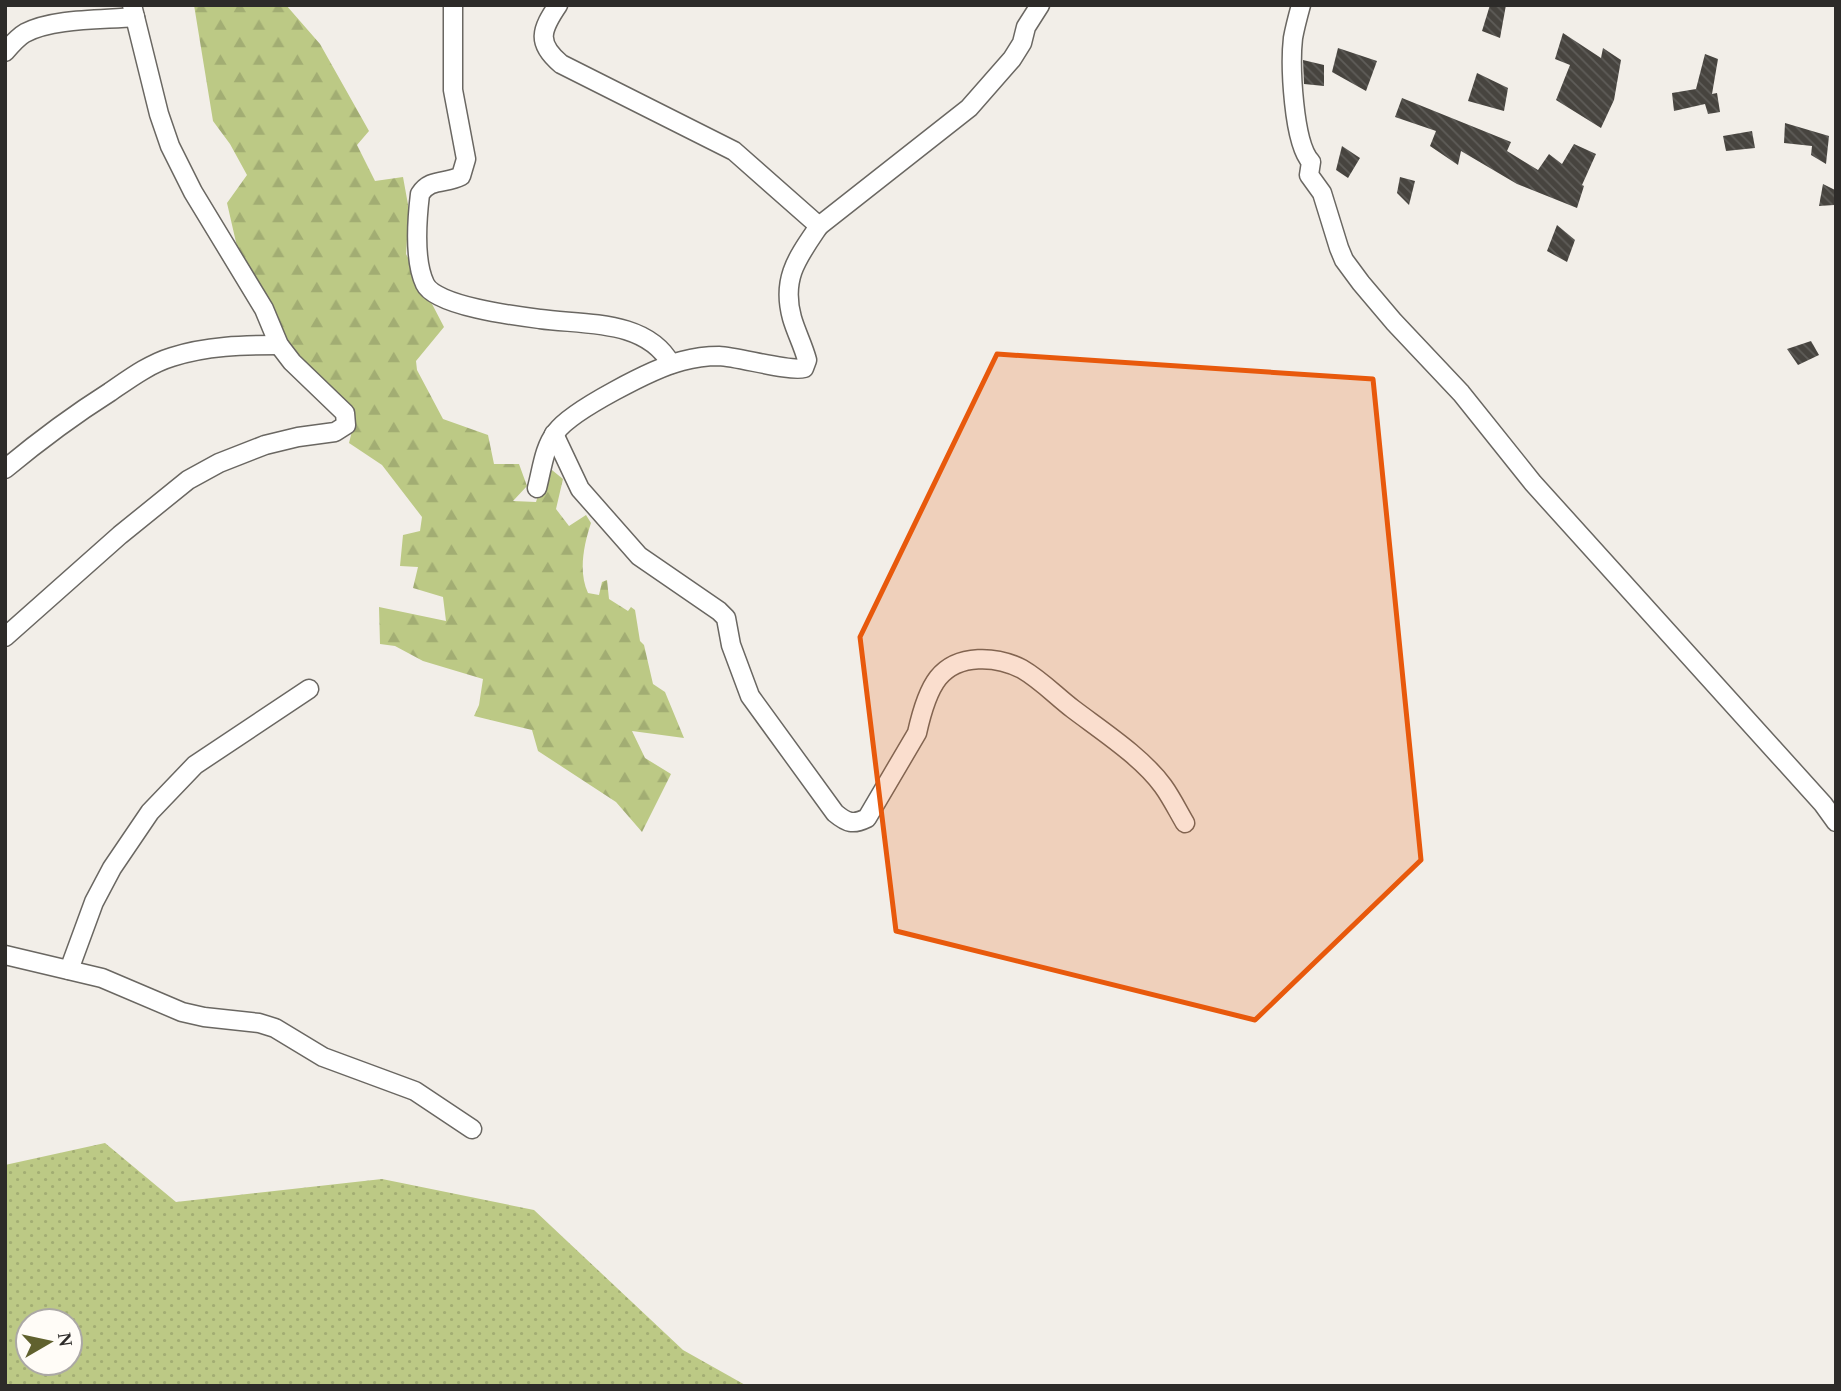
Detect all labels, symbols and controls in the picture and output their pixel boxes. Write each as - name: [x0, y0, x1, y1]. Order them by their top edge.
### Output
- north arrow: [14, 1307, 84, 1377]
- text: N: [54, 1331, 77, 1348]

